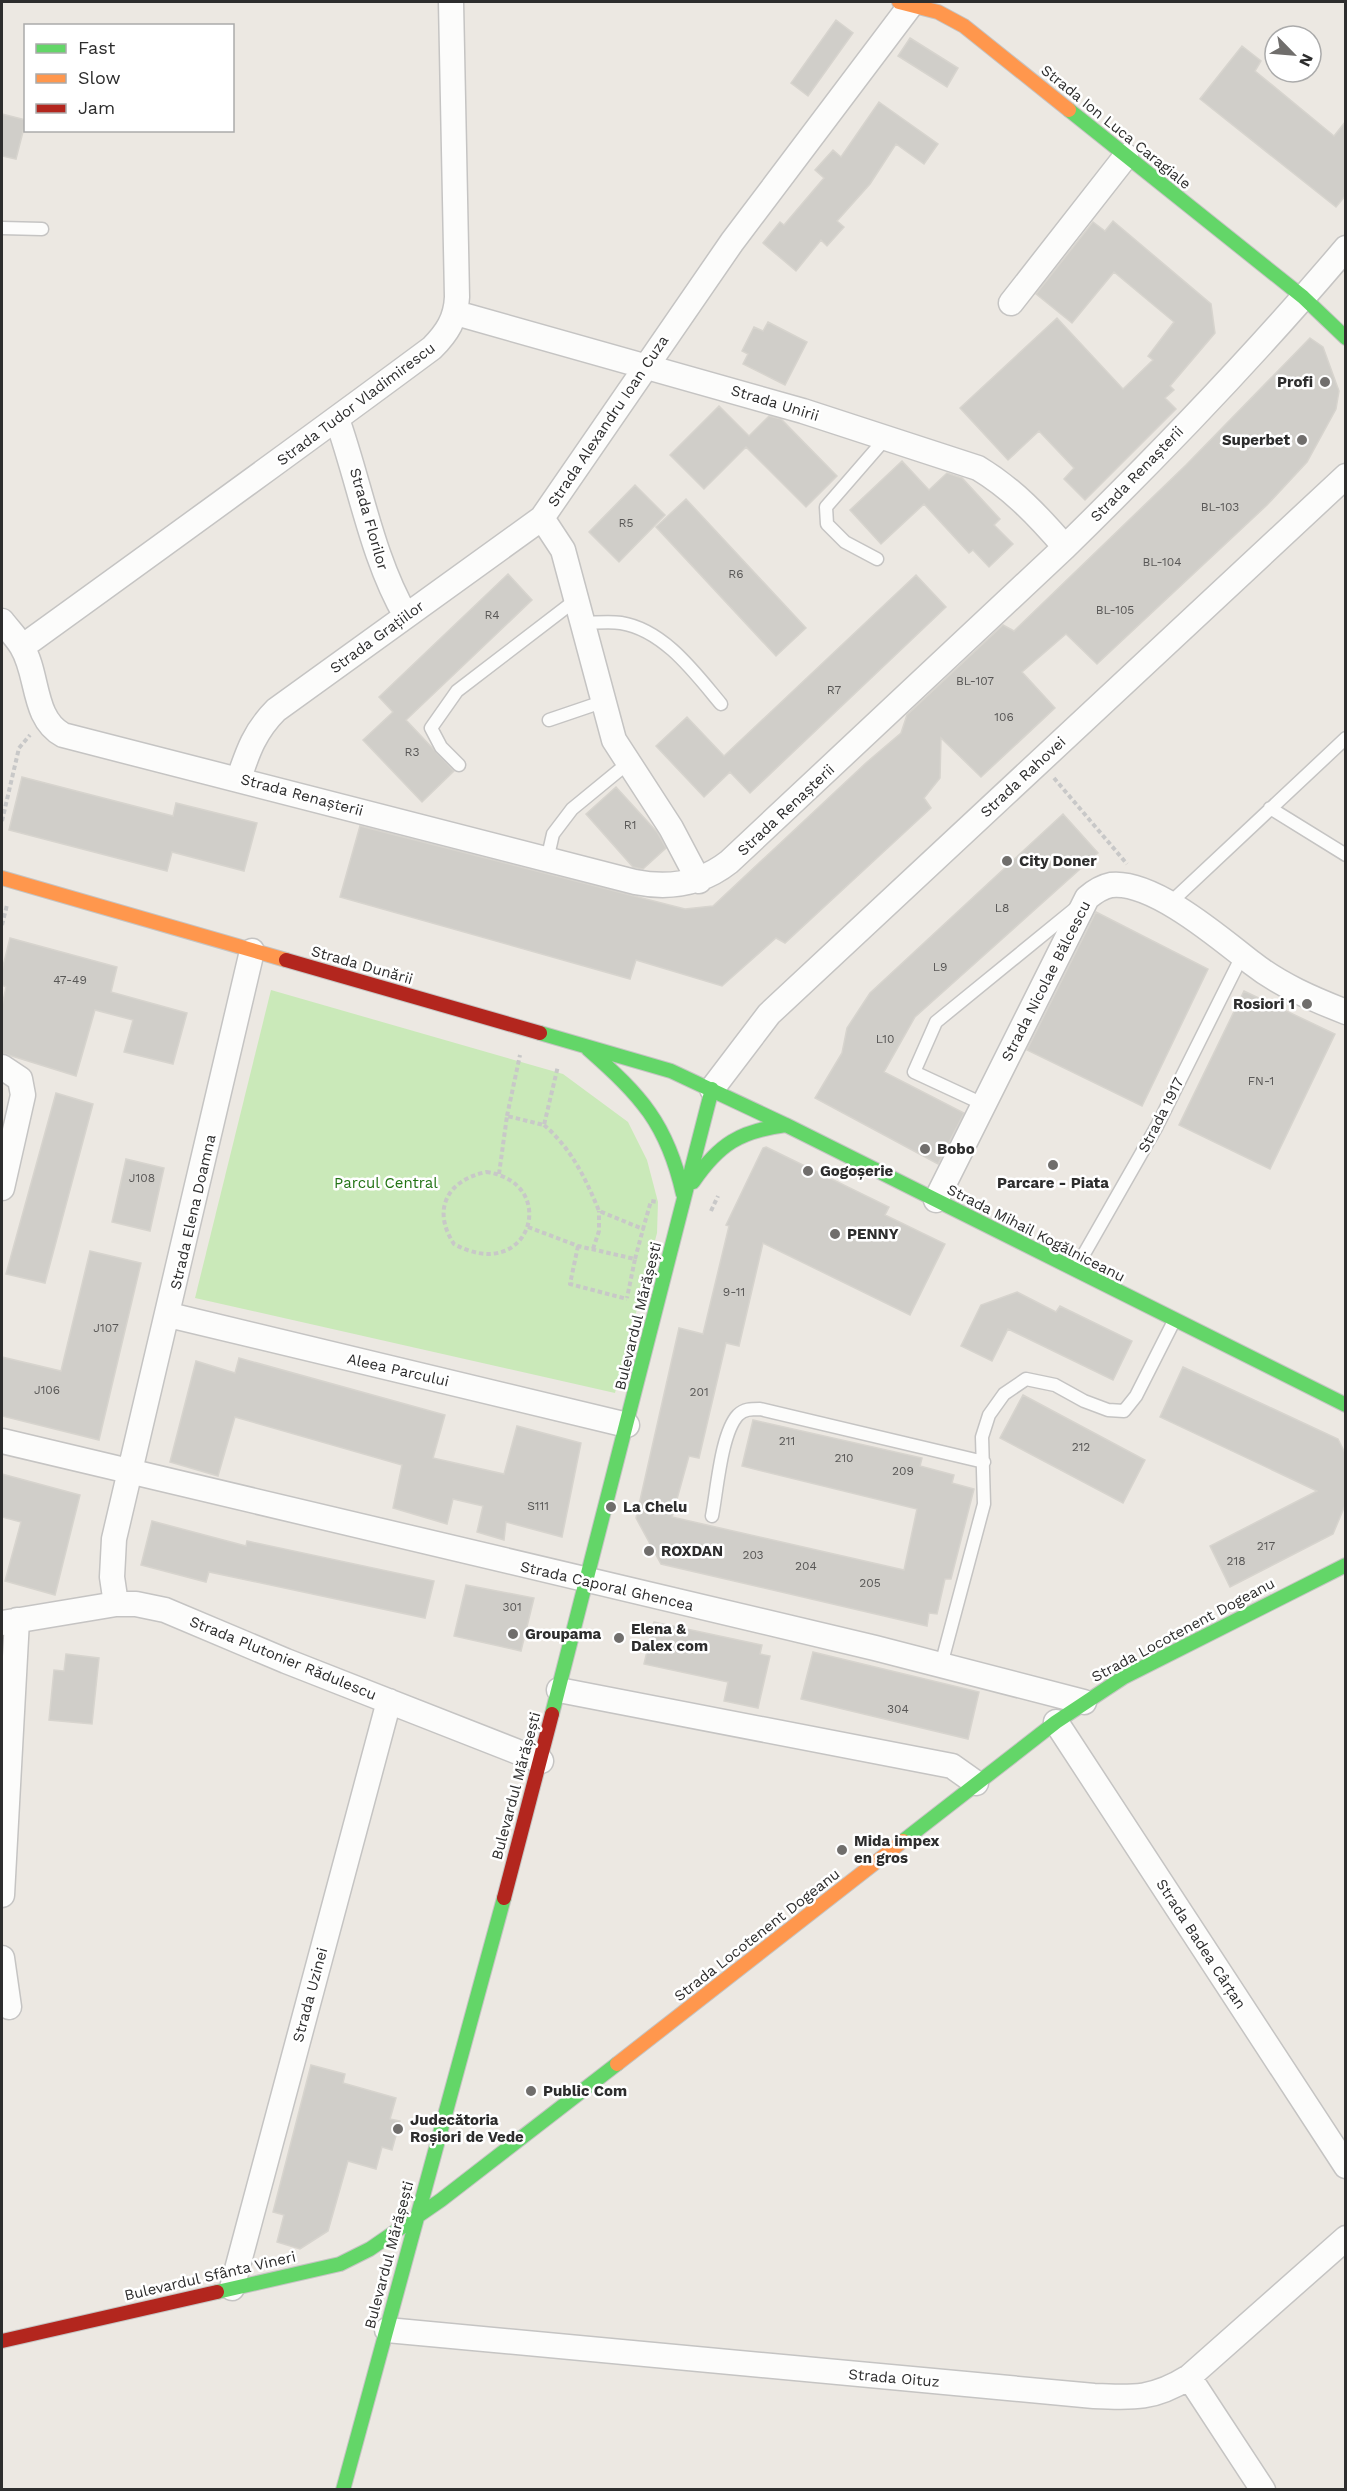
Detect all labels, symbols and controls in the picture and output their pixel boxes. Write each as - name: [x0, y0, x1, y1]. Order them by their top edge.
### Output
- legend: [24, 24, 234, 132]
- north arrow: [1263, 24, 1323, 84]
- text: Fast: [78, 37, 116, 58]
- text: N: [1295, 51, 1317, 70]
- street label: Strada Ion Luca Caragiale: [1038, 61, 1194, 193]
- text: Slow: [78, 67, 121, 88]
- text: Jam: [78, 97, 115, 118]
- street label: Strada Alexandru Ioan Cuza: [544, 331, 672, 510]
- street label: Strada Tudor Vladimirescu: [273, 339, 439, 469]
- place label: Profi: [1277, 373, 1313, 391]
- marker: Profi: [1318, 375, 1332, 389]
- street label: Strada Unirii: [729, 381, 821, 425]
- street label: Strada Renașterii: [1087, 422, 1187, 526]
- place label: Superbet: [1222, 431, 1290, 449]
- marker: Superbet: [1295, 433, 1309, 447]
- street label: Strada Florilor: [346, 466, 392, 572]
- house number: BL-103: [1201, 500, 1239, 514]
- house number: R5: [619, 516, 633, 530]
- house number: BL-104: [1142, 555, 1182, 569]
- house number: R6: [728, 567, 744, 581]
- street label: Strada Grațiilor: [326, 597, 428, 677]
- house number: BL-105: [1096, 603, 1134, 617]
- house number: R4: [484, 608, 500, 622]
- house number: BL-107: [956, 674, 994, 688]
- house number: R7: [827, 683, 842, 697]
- house number: 106: [994, 710, 1014, 724]
- street label: Strada Rahovei: [977, 733, 1069, 821]
- house number: R3: [405, 745, 419, 759]
- street label: Strada Renașterii: [734, 760, 838, 860]
- street label: Strada Renașterii: [239, 770, 365, 820]
- house number: R1: [624, 818, 636, 832]
- place label: City Doner: [1019, 852, 1097, 870]
- marker: City Doner: [1000, 854, 1014, 868]
- street label: Strada Nicolae Bălcescu: [998, 898, 1094, 1064]
- house number: L8: [995, 901, 1009, 915]
- street label: Strada Dunării: [309, 942, 415, 988]
- house number: L9: [933, 960, 947, 974]
- house number: 47-49: [53, 973, 87, 987]
- place label: Rosiori 1: [1233, 995, 1295, 1013]
- marker: Rosiori 1: [1300, 997, 1314, 1011]
- house number: L10: [876, 1032, 894, 1046]
- street label: Strada 1917: [1134, 1074, 1188, 1156]
- house number: FN-1: [1248, 1074, 1274, 1088]
- street label: Strada Elena Doamna: [166, 1132, 220, 1291]
- place label: Bobo: [937, 1140, 975, 1158]
- marker: Bobo: [918, 1142, 932, 1156]
- marker: Parcare - Piata: [1046, 1158, 1060, 1172]
- place label: Gogoșerie: [820, 1162, 894, 1180]
- marker: Gogoșerie: [801, 1164, 815, 1178]
- house number: J108: [129, 1171, 155, 1185]
- park label: Parcul Central: [334, 1174, 438, 1192]
- place label: Parcare - Piata: [997, 1174, 1109, 1192]
- street label: Strada Mihail Kogălniceanu: [944, 1180, 1128, 1286]
- place label: PENNY: [847, 1225, 899, 1243]
- marker: PENNY: [828, 1227, 842, 1241]
- street label: Bulevardul Mărășești: [611, 1240, 665, 1392]
- house number: 9-11: [723, 1285, 745, 1299]
- house number: J107: [93, 1321, 119, 1335]
- street label: Aleea Parcului: [345, 1350, 451, 1390]
- house number: J106: [34, 1383, 60, 1397]
- house number: 201: [689, 1385, 709, 1399]
- house number: 211: [779, 1434, 795, 1448]
- house number: 212: [1072, 1440, 1090, 1454]
- house number: 210: [834, 1451, 854, 1465]
- house number: 209: [892, 1464, 914, 1478]
- place label: La Chelu: [623, 1498, 687, 1516]
- house number: S111: [527, 1499, 549, 1513]
- marker: La Chelu: [604, 1500, 618, 1514]
- house number: 217: [1257, 1539, 1275, 1553]
- place label: ROXDAN: [661, 1542, 723, 1560]
- marker: ROXDAN: [642, 1544, 656, 1558]
- house number: 203: [742, 1548, 764, 1562]
- house number: 218: [1226, 1554, 1246, 1568]
- street label: Strada Caporal Ghencea: [519, 1557, 696, 1615]
- house number: 204: [795, 1559, 817, 1573]
- street label: Strada Locotenent Dogeanu: [1088, 1574, 1278, 1686]
- house number: 205: [859, 1576, 881, 1590]
- house number: 301: [502, 1600, 522, 1614]
- street label: Strada Plutonier Rădulescu: [187, 1612, 379, 1704]
- place label: Elena & Dalex com: [631, 1620, 708, 1655]
- place label: Groupama: [525, 1625, 602, 1643]
- marker: Groupama: [506, 1627, 520, 1641]
- marker: Elena & Dalex com: [612, 1631, 626, 1645]
- house number: 304: [887, 1702, 909, 1716]
- street label: Bulevardul Mărășești: [488, 1710, 544, 1862]
- place label: Mida impex en gros: [854, 1832, 939, 1867]
- marker: Mida impex en gros: [835, 1843, 849, 1857]
- street label: Strada Locotenent Dogeanu: [671, 1865, 843, 2005]
- street label: Strada Badea Cârțan: [1152, 1876, 1250, 2012]
- street label: Strada Uzinei: [289, 1946, 331, 2044]
- place label: Public Com: [543, 2082, 627, 2100]
- marker: Public Com: [524, 2084, 538, 2098]
- place label: Judecătoria Roșiori de Vede: [410, 2111, 524, 2146]
- marker: Judecătoria Roșiori de Vede: [391, 2122, 405, 2136]
- street label: Bulevardul Mărășești: [361, 2179, 417, 2331]
- street label: Bulevardul Sfânta Vineri: [123, 2247, 297, 2305]
- street label: Strada Oituz: [848, 2365, 940, 2391]

